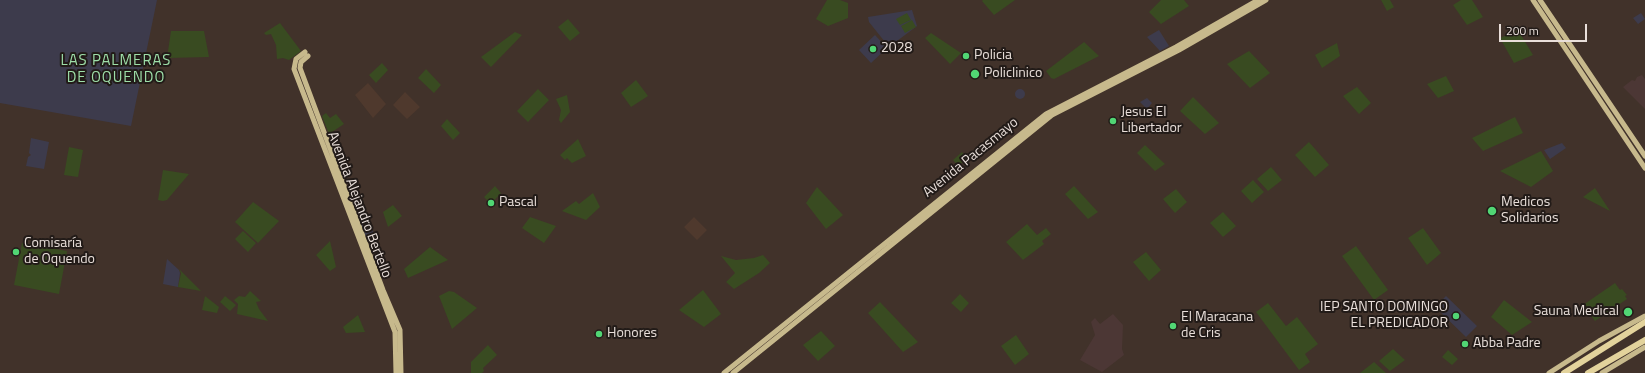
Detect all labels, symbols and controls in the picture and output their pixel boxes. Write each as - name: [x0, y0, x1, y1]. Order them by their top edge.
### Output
- scale bar: [1501, 16, 1589, 42]
- text: 200 m: [1506, 21, 1539, 40]
- place label: 2028: [881, 41, 912, 57]
- marker: 2028: [868, 44, 878, 54]
- place label: Policia: [974, 48, 1012, 64]
- marker: Policia: [961, 51, 971, 61]
- district label: LAS PALMERAS DE OQUENDO: [61, 52, 171, 87]
- place label: Policlinico: [984, 66, 1042, 82]
- marker: Policlinico: [969, 68, 981, 80]
- place label: Jesus El Libertador: [1121, 105, 1182, 138]
- street label: Avenida Pacasmayo: [920, 115, 1022, 201]
- marker: Jesus El Libertador: [1108, 116, 1118, 126]
- street label: Avenida Alejandro Bertello: [323, 130, 395, 280]
- place label: Pascal: [499, 195, 537, 211]
- place label: Medicos Solidarios: [1501, 195, 1559, 228]
- marker: Pascal: [486, 198, 496, 208]
- marker: Medicos Solidarios: [1486, 205, 1498, 217]
- place label: Comisaría de Oquendo: [24, 236, 95, 268]
- marker: Comisaría de Oquendo: [11, 247, 21, 257]
- place label: IEP SANTO DOMINGO EL PREDICADOR: [1320, 300, 1448, 332]
- place label: Sauna Medical: [1534, 304, 1619, 320]
- marker: Sauna Medical: [1622, 306, 1634, 318]
- place label: El Maracana de Cris: [1181, 310, 1253, 342]
- marker: IEP SANTO DOMINGO EL PREDICADOR: [1451, 311, 1461, 321]
- marker: El Maracana de Cris: [1168, 321, 1178, 331]
- place label: Honores: [607, 326, 657, 342]
- marker: Honores: [594, 329, 604, 339]
- place label: Abba Padre: [1473, 336, 1541, 352]
- marker: Abba Padre: [1460, 339, 1470, 349]

